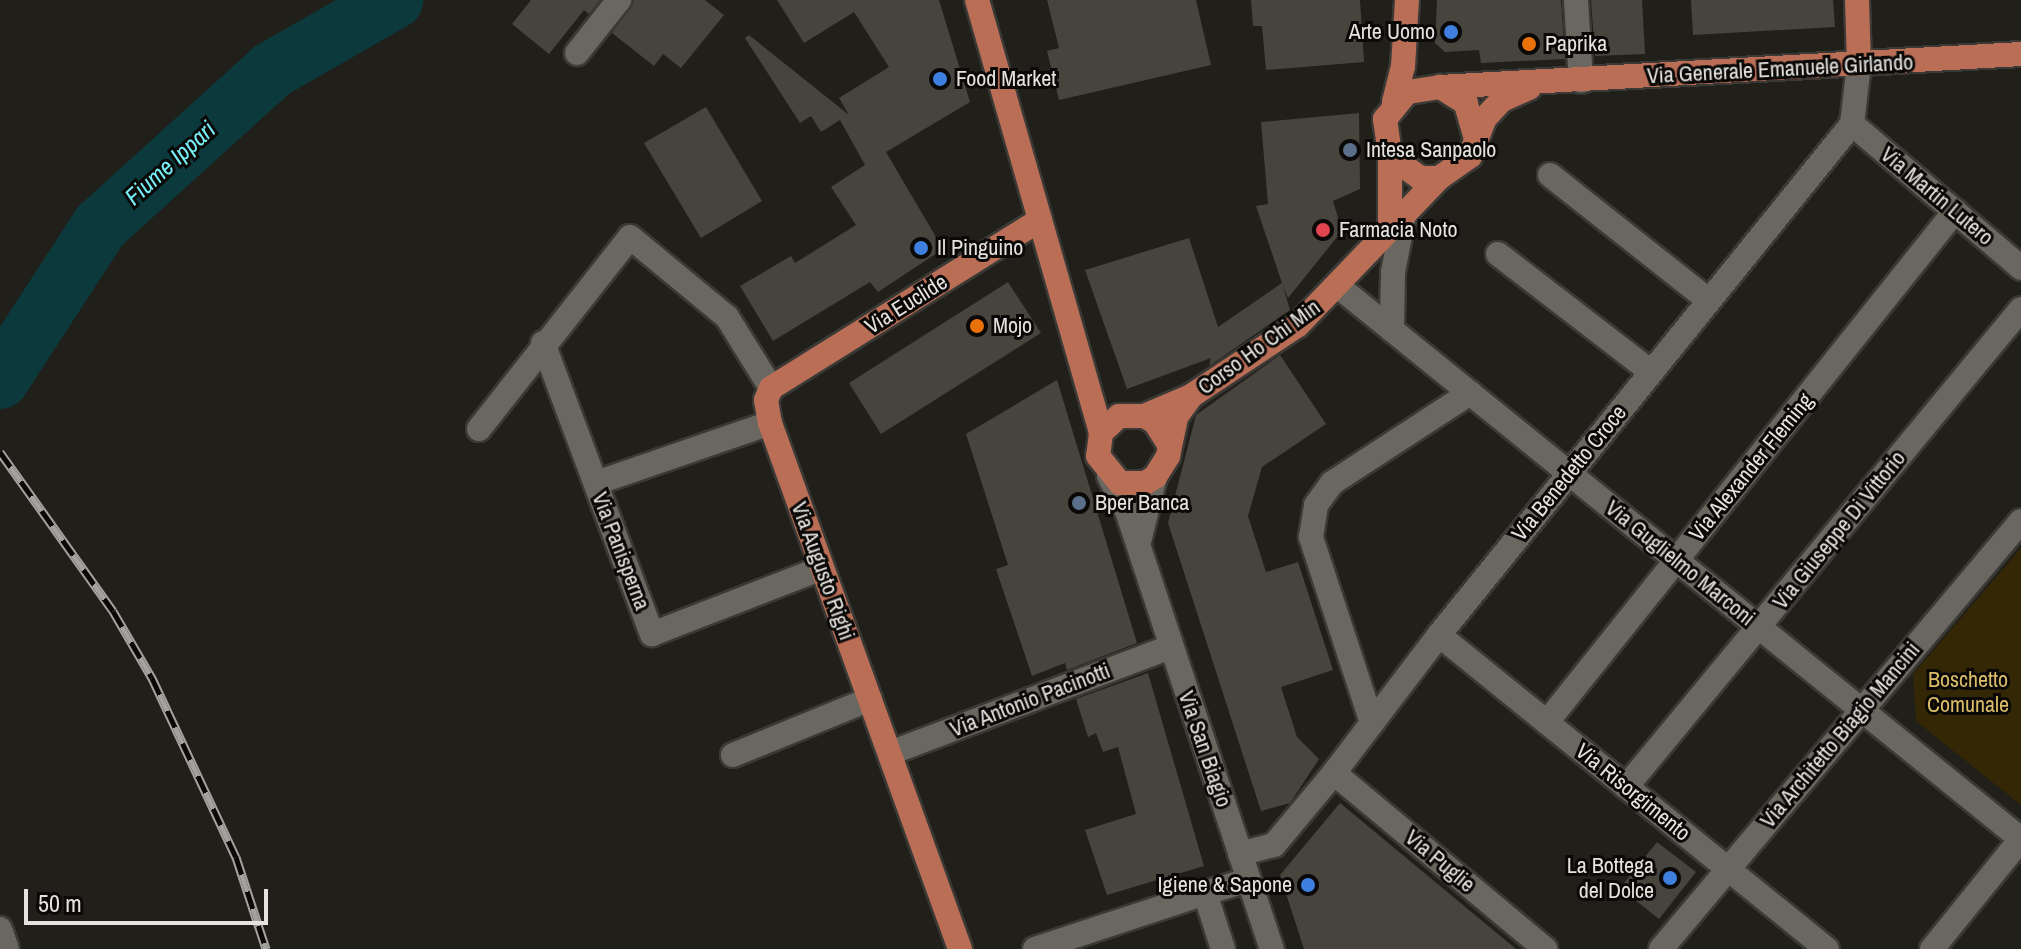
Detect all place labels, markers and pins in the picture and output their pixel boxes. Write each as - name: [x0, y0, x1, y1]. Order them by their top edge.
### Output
- place label: Arte Uomo: [1349, 19, 1435, 45]
- marker: Arte Uomo: [1442, 23, 1460, 41]
- place label: Paprika: [1545, 31, 1607, 57]
- marker: Paprika: [1520, 35, 1538, 53]
- place label: Food Market: [956, 66, 1056, 92]
- marker: Food Market: [931, 70, 949, 88]
- place label: Intesa Sanpaolo: [1366, 137, 1496, 163]
- marker: Intesa Sanpaolo: [1341, 141, 1359, 159]
- place label: Farmacia Noto: [1339, 217, 1457, 243]
- marker: Farmacia Noto: [1314, 221, 1332, 239]
- place label: Il Pinguino: [937, 235, 1023, 261]
- marker: Il Pinguino: [912, 239, 930, 257]
- place label: Mojo: [993, 313, 1032, 339]
- marker: Mojo: [968, 317, 986, 335]
- place label: Bper Banca: [1095, 490, 1189, 516]
- marker: Bper Banca: [1070, 494, 1088, 512]
- place label: La Bottega del Dolce: [1567, 852, 1654, 904]
- marker: La Bottega del Dolce: [1661, 869, 1679, 887]
- place label: Igiene & Sapone: [1158, 872, 1292, 898]
- marker: Igiene & Sapone: [1299, 876, 1317, 894]

